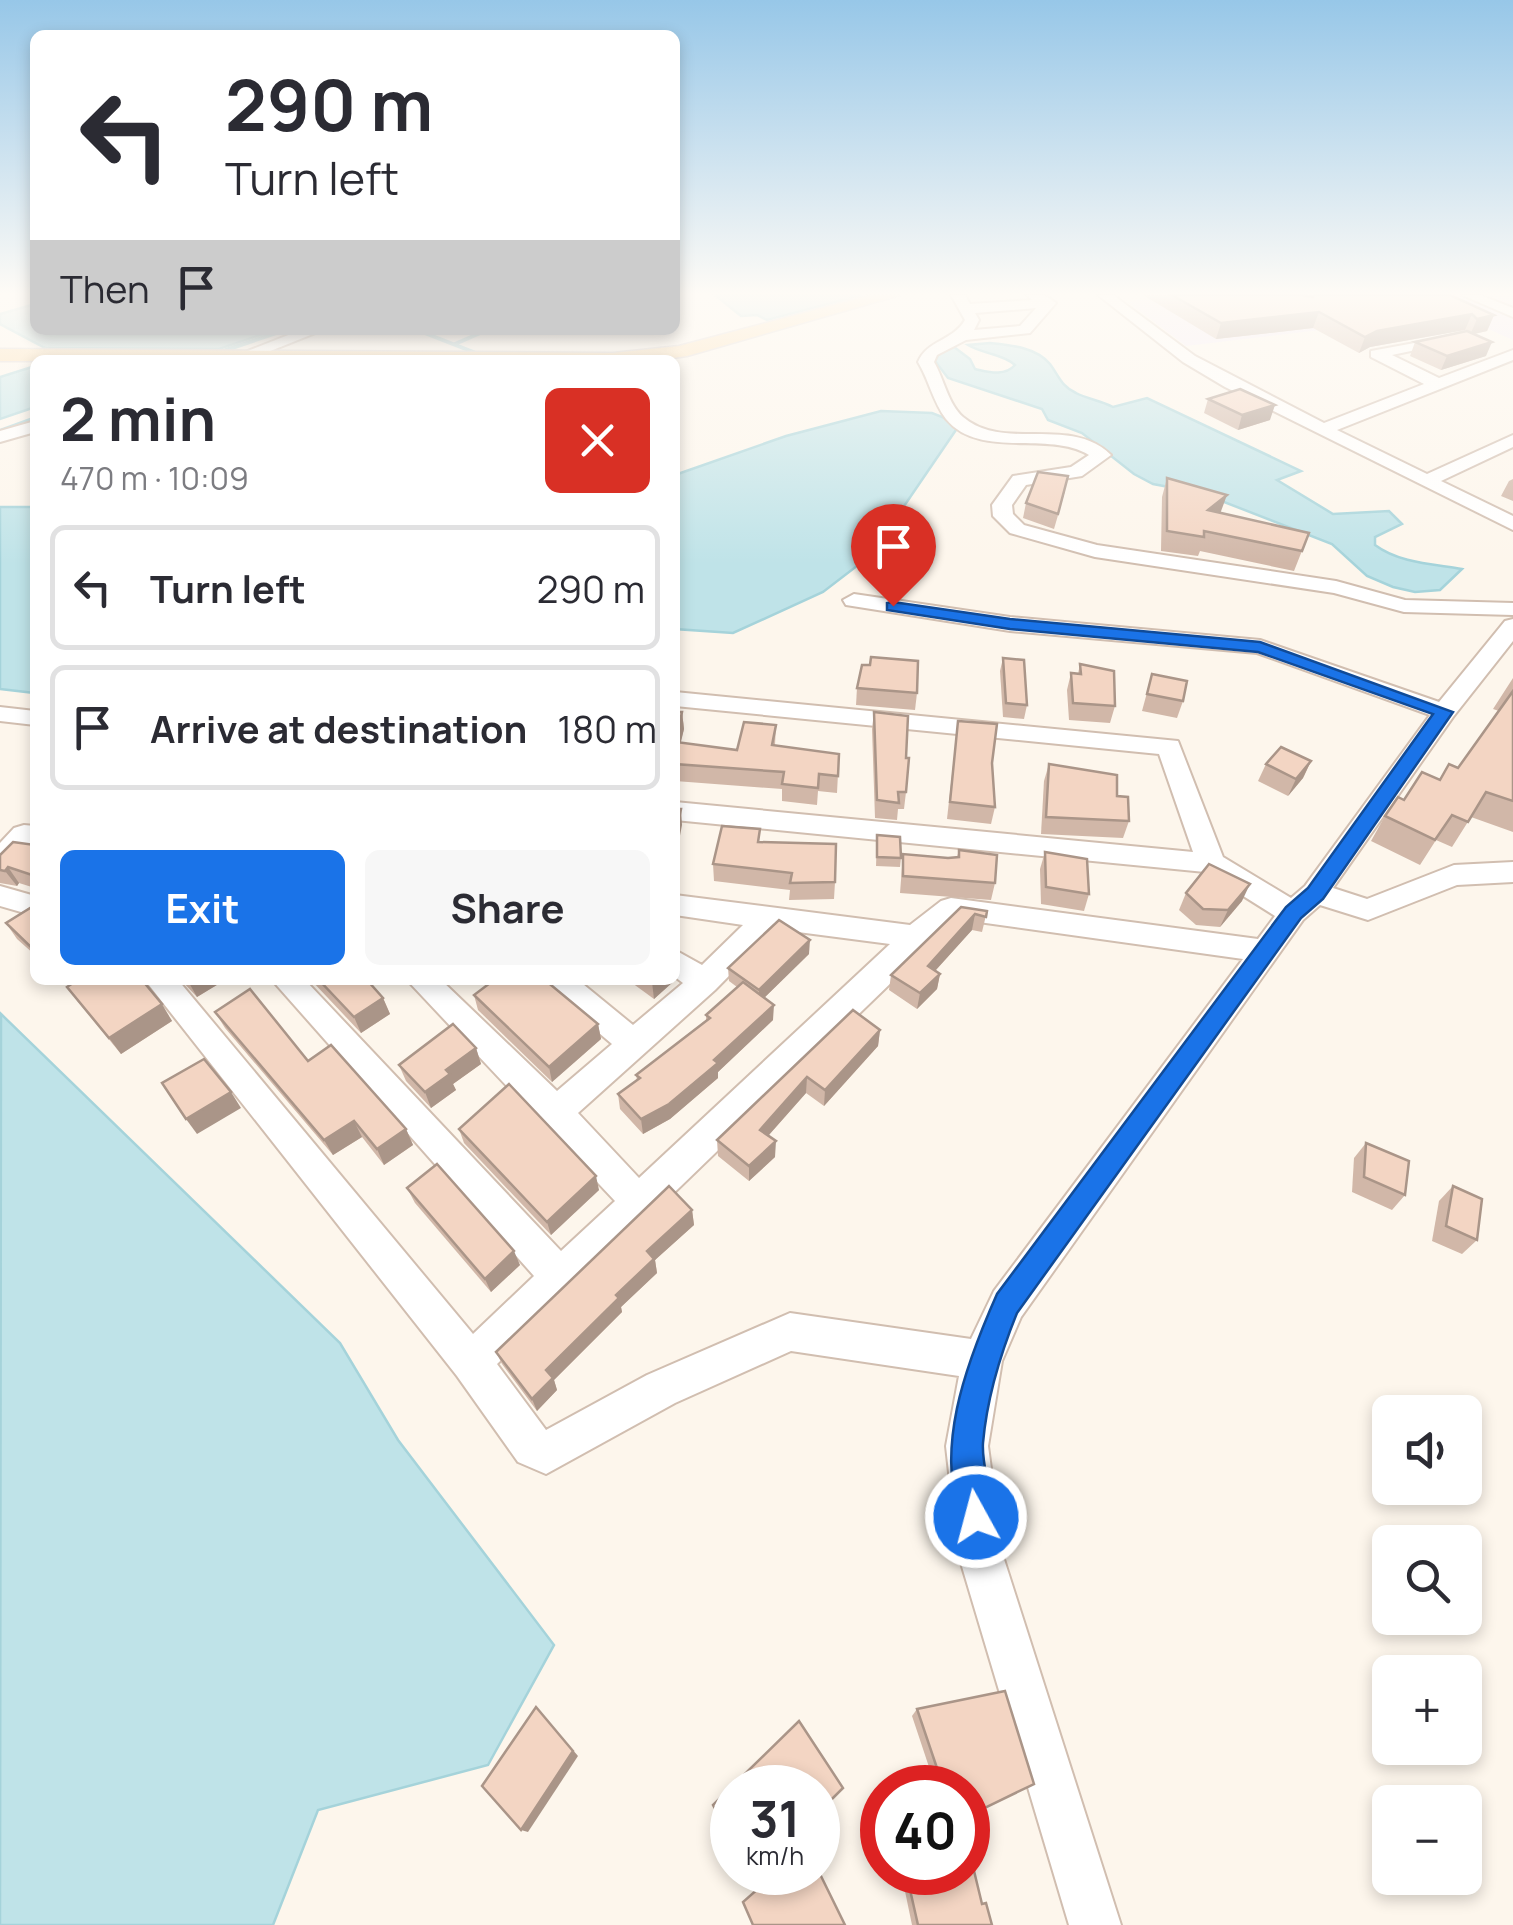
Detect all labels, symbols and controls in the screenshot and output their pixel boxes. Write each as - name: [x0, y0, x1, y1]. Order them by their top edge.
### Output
- text: 290 m: [225, 56, 433, 152]
- icon: left: [60, 70, 190, 200]
- text: Turn left: [225, 147, 399, 209]
- icon: arrive: [169, 260, 224, 315]
- text: Then: [60, 262, 149, 314]
- text: 2 min: [60, 377, 216, 459]
- button: close: [545, 388, 650, 493]
- text: 470 m · 10:09: [60, 456, 249, 500]
- pin: [851, 504, 936, 607]
- icon: arrive: [866, 519, 921, 574]
- icon: left: [65, 560, 120, 615]
- text: Turn left: [150, 562, 306, 614]
- text: 290 m: [537, 562, 645, 614]
- icon: arrive: [65, 700, 120, 755]
- text: Arrive at destination: [150, 702, 527, 754]
- text: 180 m: [557, 702, 657, 754]
- button: Exit: [60, 850, 345, 965]
- button: Share: [365, 850, 650, 965]
- map controls: [1372, 1395, 1482, 1895]
- button: sound: [1372, 1395, 1482, 1505]
- position arrow: [924, 1465, 1028, 1569]
- button: search: [1372, 1525, 1482, 1635]
- button: +: [1372, 1655, 1482, 1765]
- speed limit sign: 40: [860, 1765, 990, 1895]
- text: 31: [750, 1784, 800, 1852]
- button: −: [1372, 1785, 1482, 1895]
- text: km/h: [746, 1838, 804, 1873]

